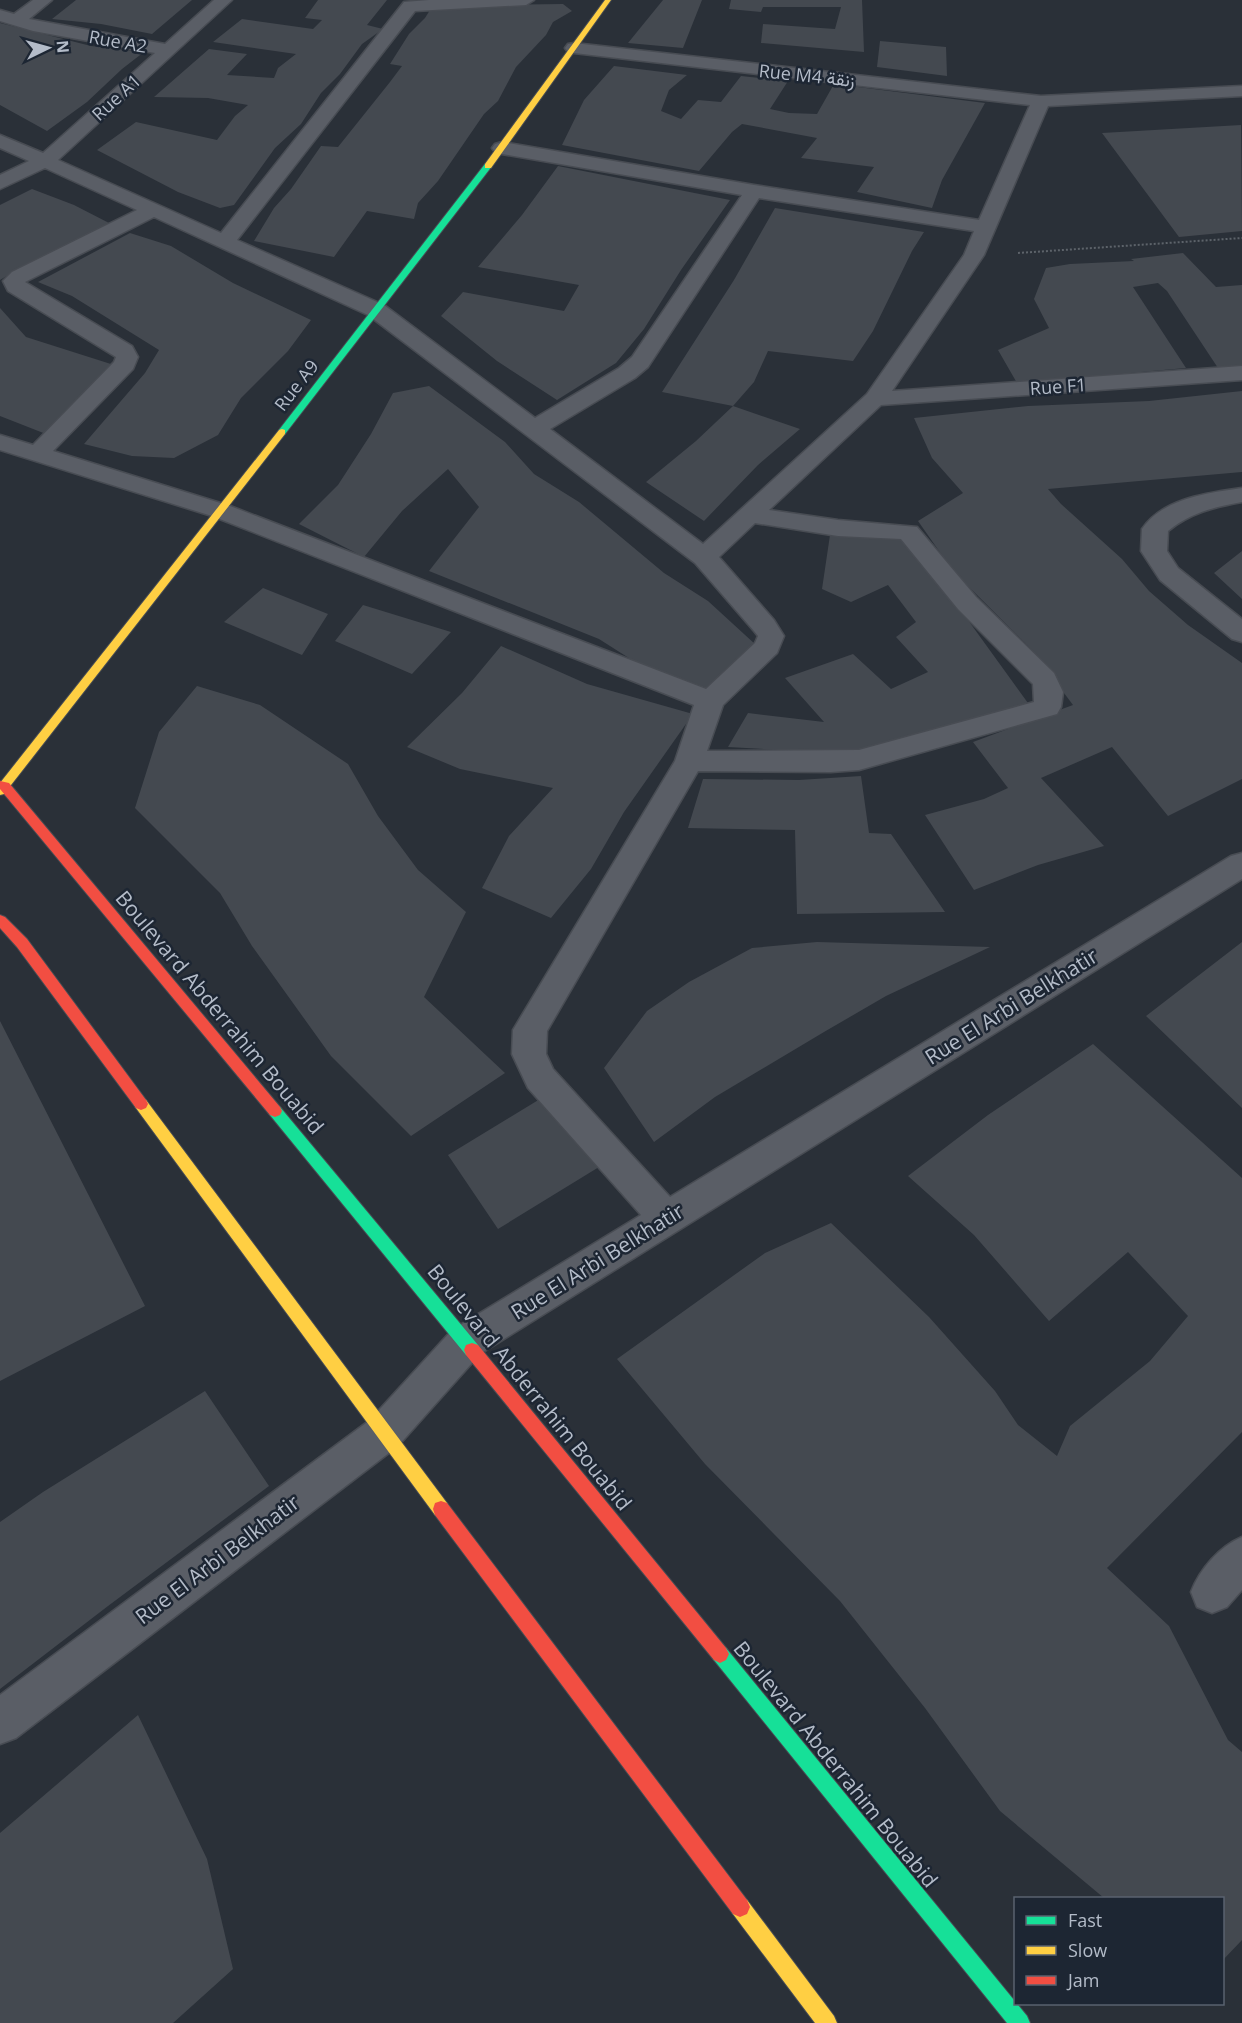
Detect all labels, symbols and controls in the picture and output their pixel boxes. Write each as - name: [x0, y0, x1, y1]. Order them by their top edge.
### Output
- north arrow: [18, 18, 78, 78]
- street label: Rue A2: [87, 24, 149, 58]
- text: N: [51, 39, 74, 54]
- street label: Rue M4 زنقة: [758, 58, 856, 92]
- street label: Rue A1: [86, 68, 146, 126]
- street label: Rue A9: [269, 355, 323, 415]
- street label: Rue F1: [1029, 372, 1087, 400]
- street label: Boulevard Abderrahim Bouabid: [110, 884, 330, 1140]
- street label: Rue El Arbi Belkhatir: [919, 941, 1103, 1070]
- street label: Rue El Arbi Belkhatir: [505, 1196, 689, 1325]
- street label: Boulevard Abderrahim Bouabid: [422, 1258, 638, 1516]
- street label: Rue El Arbi Belkhatir: [129, 1488, 305, 1630]
- street label: Boulevard Abderrahim Bouabid: [728, 1635, 944, 1893]
- legend: [1014, 1897, 1224, 2005]
- text: Fast: [1068, 1908, 1102, 1932]
- text: Slow: [1068, 1938, 1107, 1962]
- text: Jam: [1066, 1968, 1100, 1992]

